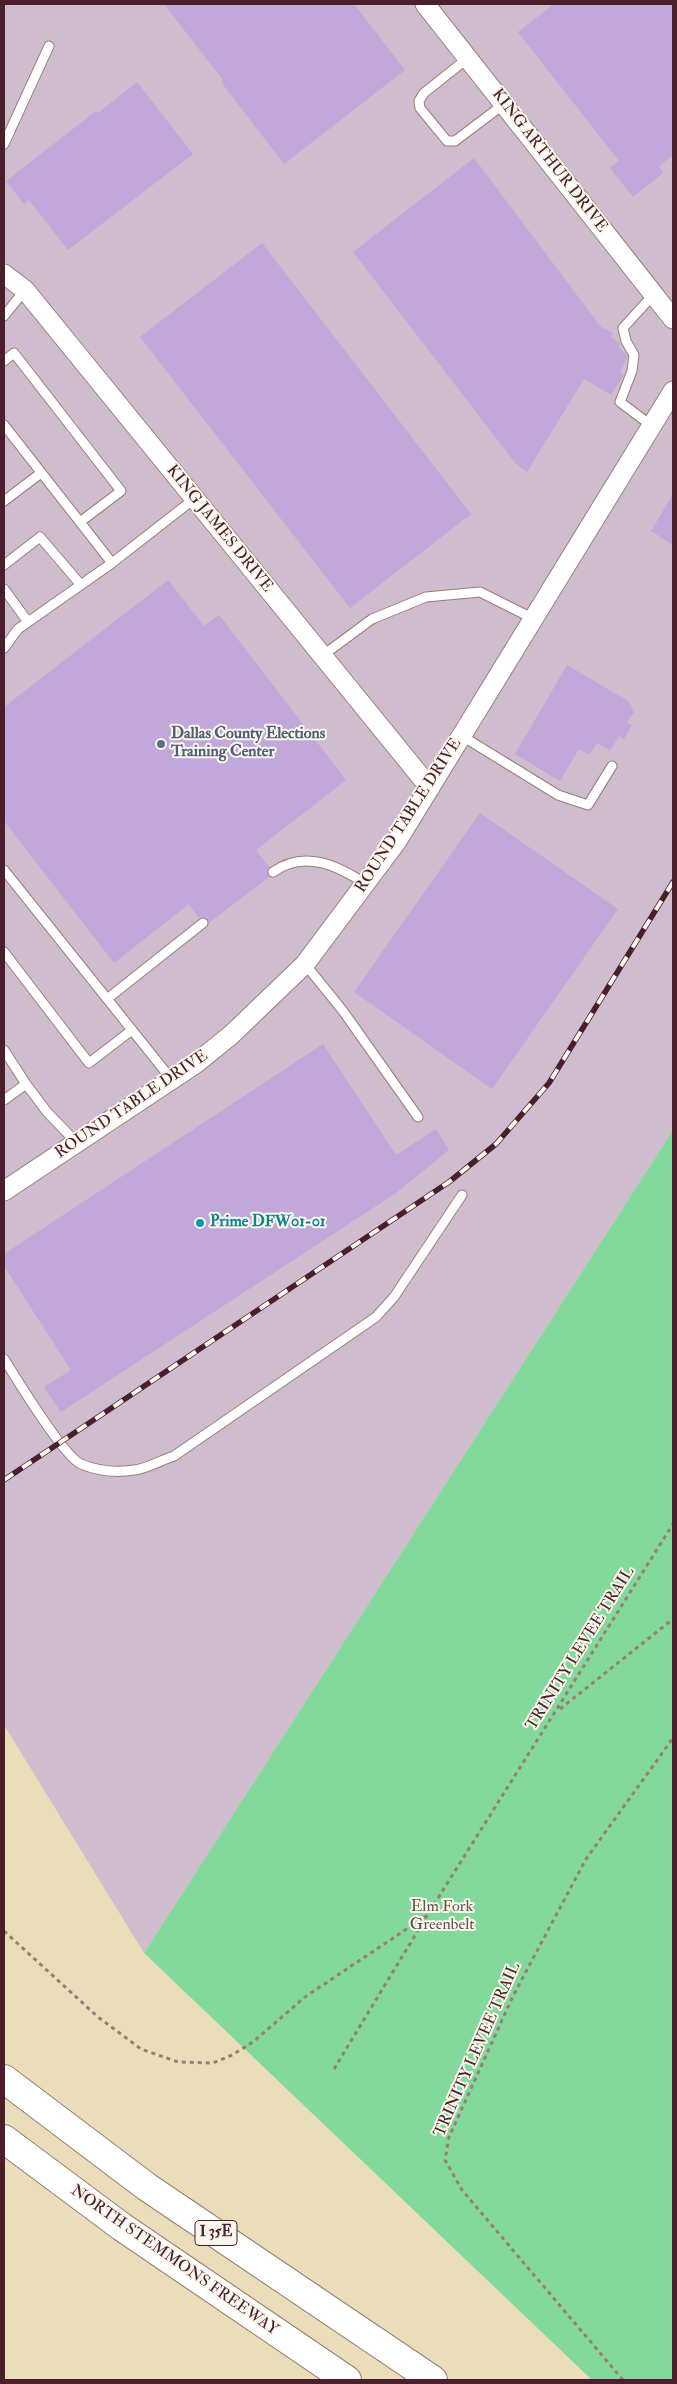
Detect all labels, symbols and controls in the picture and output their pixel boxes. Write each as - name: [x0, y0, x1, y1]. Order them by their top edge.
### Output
- street label: KING ARTHUR DRIVE: [487, 85, 611, 237]
- street label: KING JAMES DRIVE: [162, 462, 276, 596]
- place label: Dallas County Elections Training Center: [171, 725, 325, 763]
- street label: ROUND TABLE DRIVE: [352, 735, 466, 897]
- marker: Dallas County Elections Training Center: [155, 738, 167, 750]
- street label: ROUND TABLE DRIVE: [52, 1047, 212, 1163]
- place label: Prime DFW01-01: [210, 1213, 325, 1233]
- marker: Prime DFW01-01: [194, 1217, 206, 1229]
- street label: TRINITY LEVEE TRAIL: [523, 1564, 639, 1734]
- park label: Elm Fork Greenbelt: [410, 1898, 474, 1936]
- street label: TRINITY LEVEE TRAIL: [431, 1960, 525, 2140]
- street label: NORTH STEMMONS FREEWAY: [66, 2182, 282, 2340]
- road number: I 35E: [195, 2220, 237, 2246]

